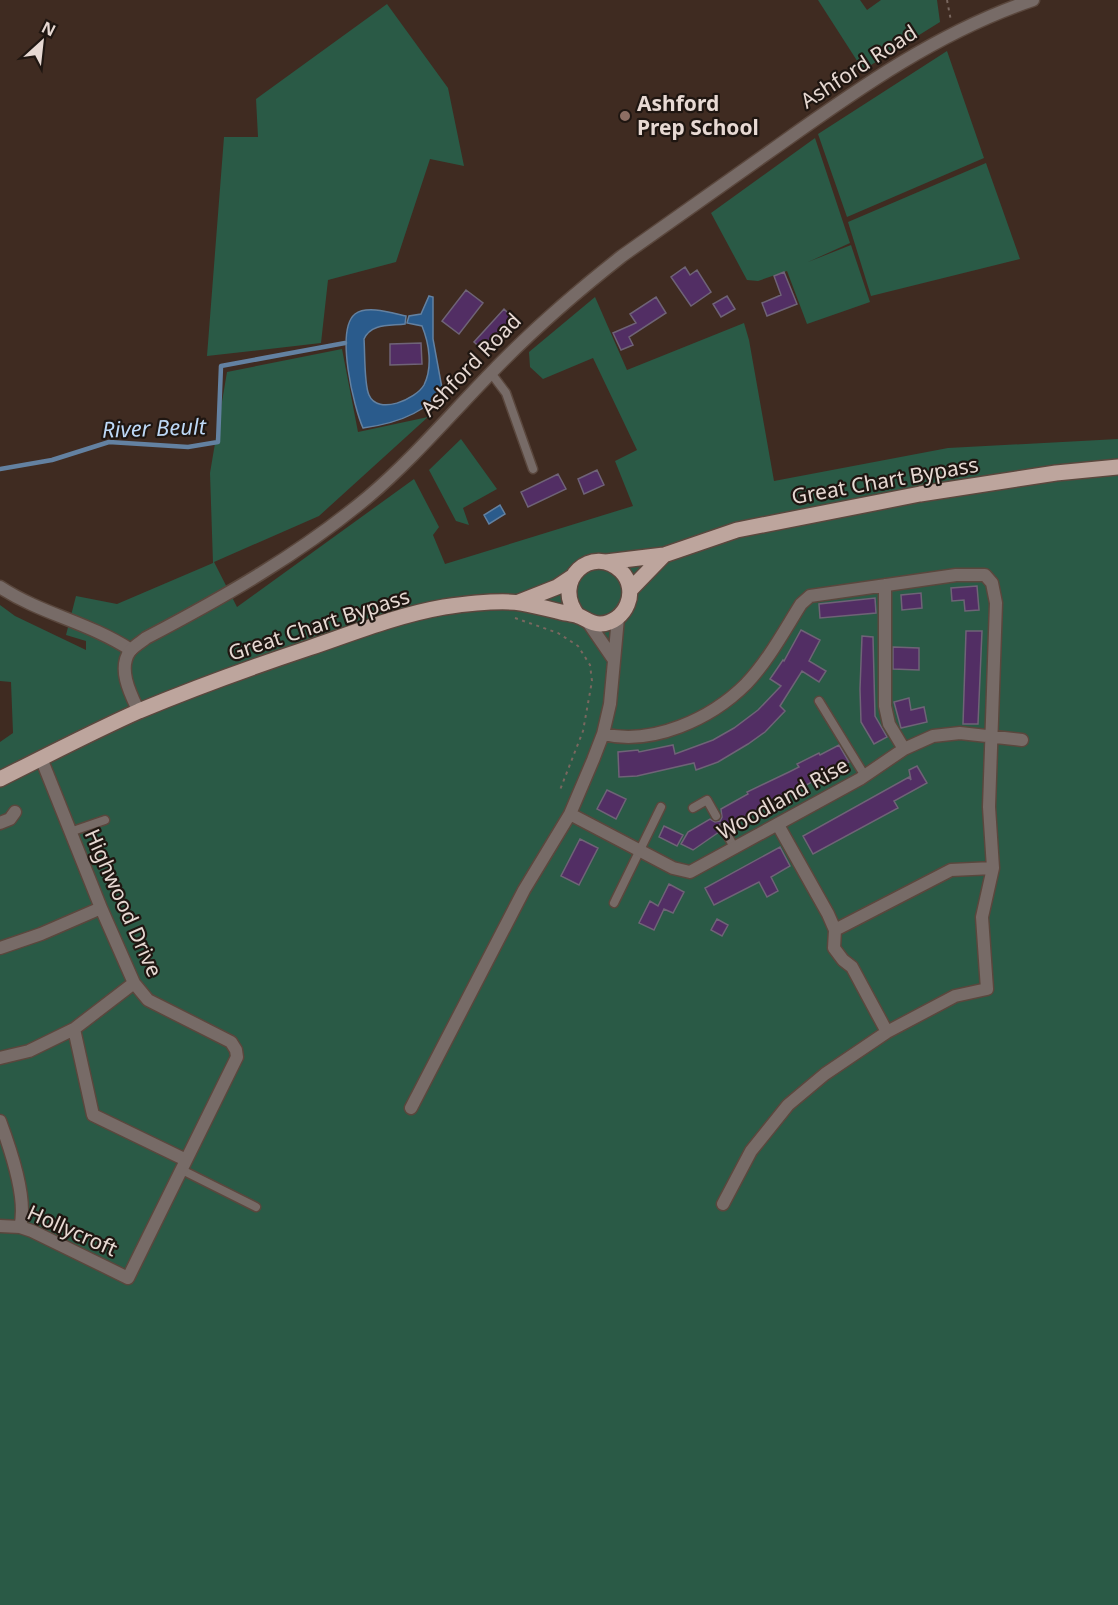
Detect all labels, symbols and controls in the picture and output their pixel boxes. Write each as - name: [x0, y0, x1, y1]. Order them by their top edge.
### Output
- north arrow: [12, 12, 72, 72]
- text: N: [38, 16, 60, 41]
- street label: Ashford Road: [795, 18, 922, 114]
- place label: Ashford Prep School: [637, 89, 759, 141]
- marker: Ashford Prep School: [618, 109, 632, 123]
- street label: Ashford Road: [414, 307, 527, 422]
- water label: River Beult: [102, 410, 208, 444]
- street label: Great Chart Bypass: [789, 450, 980, 510]
- street label: Great Chart Bypass: [224, 582, 413, 667]
- street label: Woodland Rise: [712, 750, 853, 846]
- street label: Highwood Drive: [79, 824, 169, 981]
- street label: Hollycroft: [23, 1198, 122, 1262]

